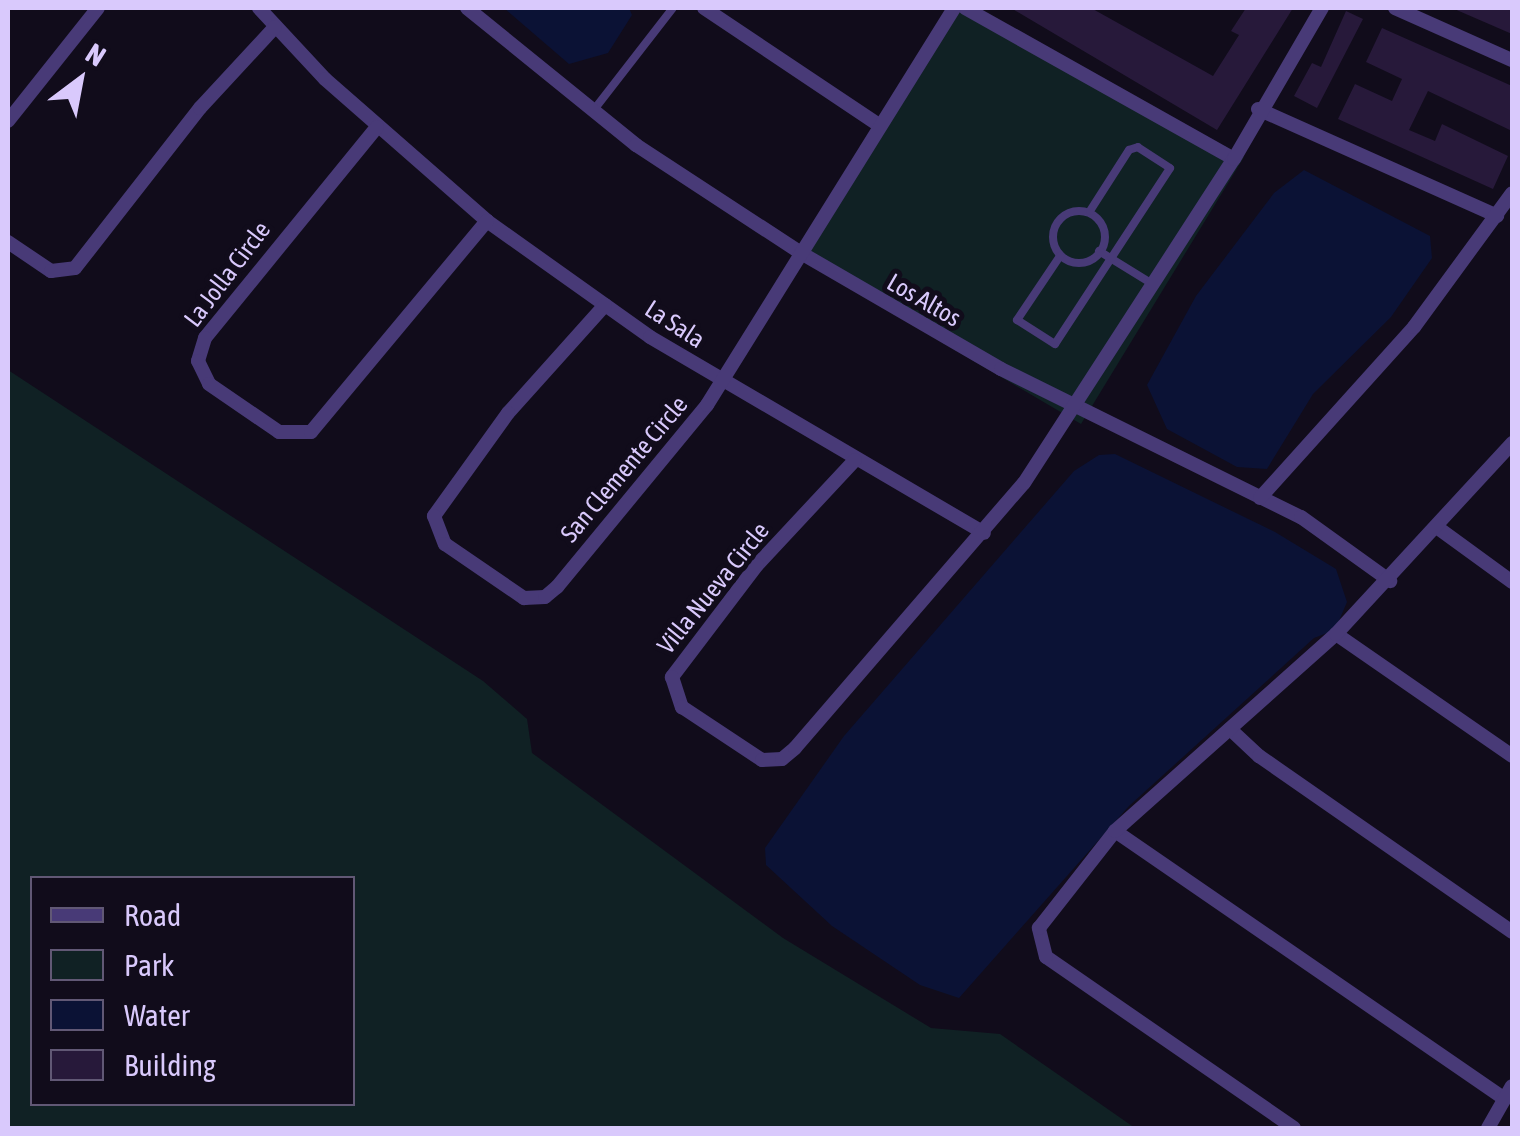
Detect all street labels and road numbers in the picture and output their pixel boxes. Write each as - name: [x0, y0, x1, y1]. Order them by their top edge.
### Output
- street label: La Jolla Circle: [178, 215, 276, 333]
- street label: Los Altos: [882, 267, 966, 333]
- street label: La Sala: [640, 294, 710, 354]
- street label: San Clemente Circle: [554, 390, 694, 548]
- street label: Villa Nueva Circle: [651, 516, 775, 660]

